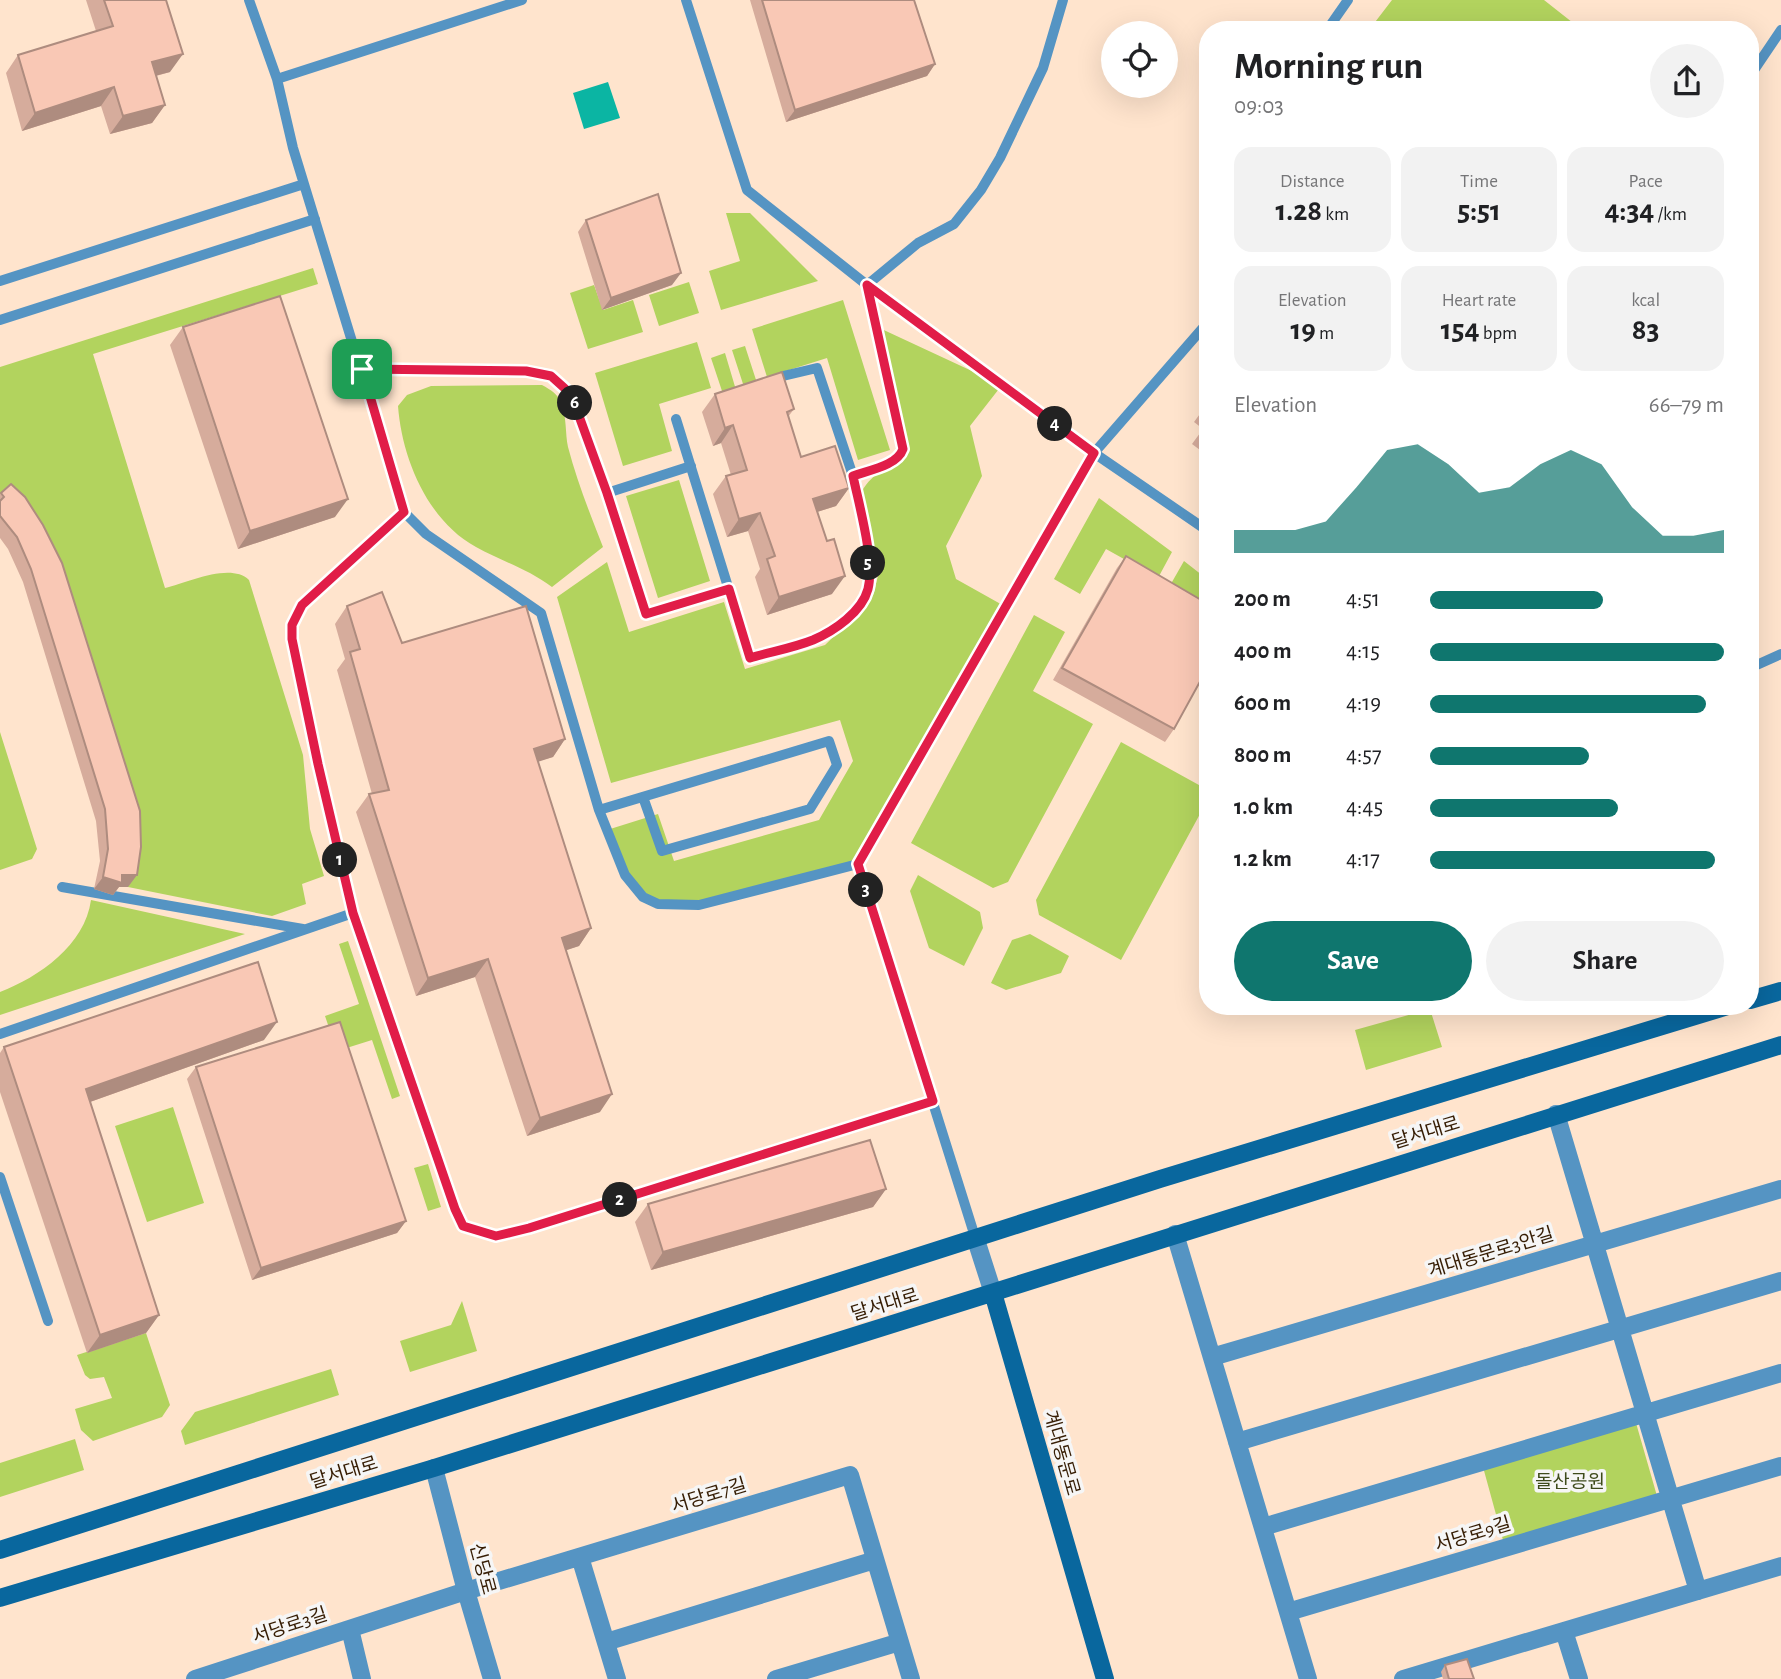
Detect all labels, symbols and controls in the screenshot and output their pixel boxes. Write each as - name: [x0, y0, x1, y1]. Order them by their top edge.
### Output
- map controls: [1101, 21, 1178, 98]
- button: locate: [1101, 21, 1178, 98]
- button: share: [1650, 44, 1724, 118]
- text: Morning run: [1234, 48, 1423, 86]
- text: 09:03: [1234, 95, 1284, 118]
- text: Distance: [1280, 172, 1345, 191]
- text: Time: [1460, 172, 1498, 191]
- text: Pace: [1629, 172, 1663, 191]
- text: 1.28: [1276, 196, 1322, 226]
- text: 5:51: [1457, 196, 1501, 226]
- text: 4:34: [1604, 196, 1654, 226]
- text: km: [1322, 205, 1349, 224]
- text: /km: [1654, 205, 1687, 224]
- text: Elevation: [1278, 291, 1347, 310]
- text: Heart rate: [1442, 291, 1516, 310]
- text: kcal: [1631, 291, 1660, 310]
- text: 19: [1291, 315, 1316, 345]
- text: 154: [1441, 315, 1480, 345]
- text: 83: [1632, 315, 1660, 345]
- text: m: [1316, 324, 1334, 343]
- text: bpm: [1480, 324, 1517, 343]
- pin: [332, 339, 392, 399]
- icon: arrive: [343, 350, 381, 388]
- pin: 6: [558, 386, 592, 420]
- text: 6: [570, 393, 579, 412]
- text: Elevation: [1234, 394, 1317, 417]
- text: 66–79 m: [1649, 394, 1724, 417]
- pin: 4: [1038, 406, 1072, 442]
- text: 4: [1050, 414, 1059, 433]
- pin: 5: [850, 546, 886, 580]
- text: 5: [863, 553, 872, 572]
- text: 200 m: [1234, 588, 1291, 611]
- text: 4:51: [1346, 588, 1380, 611]
- text: 400 m: [1234, 640, 1292, 663]
- text: 4:15: [1346, 640, 1380, 663]
- text: 600 m: [1234, 692, 1291, 715]
- text: 4:19: [1346, 692, 1381, 715]
- text: 800 m: [1234, 744, 1291, 767]
- text: 4:57: [1346, 744, 1382, 767]
- text: 1.0 km: [1234, 796, 1293, 819]
- text: 4:45: [1346, 796, 1383, 819]
- pin: 1: [322, 842, 358, 878]
- text: 1.2 km: [1234, 848, 1292, 871]
- text: 4:17: [1346, 848, 1380, 871]
- text: 1: [336, 850, 343, 869]
- pin: 3: [848, 872, 884, 908]
- text: 3: [861, 880, 870, 899]
- button: Save: [1234, 921, 1472, 1001]
- button: Share: [1486, 921, 1724, 1001]
- street label: 달서대로: [1389, 1113, 1462, 1152]
- pin: 2: [602, 1182, 638, 1218]
- text: 2: [615, 1190, 624, 1209]
- street label: 계대동문로3안길: [1426, 1224, 1556, 1281]
- street label: 달서대로: [848, 1285, 921, 1324]
- street label: 계대동문로: [1040, 1408, 1083, 1498]
- street label: 달서대로: [307, 1453, 380, 1492]
- park label: 돌산공원: [1535, 1472, 1605, 1492]
- street label: 서당로7길: [669, 1475, 749, 1516]
- street label: 서당로9길: [1432, 1513, 1513, 1556]
- street label: 신당로: [466, 1541, 499, 1597]
- street label: 서당로3길: [250, 1604, 330, 1647]

